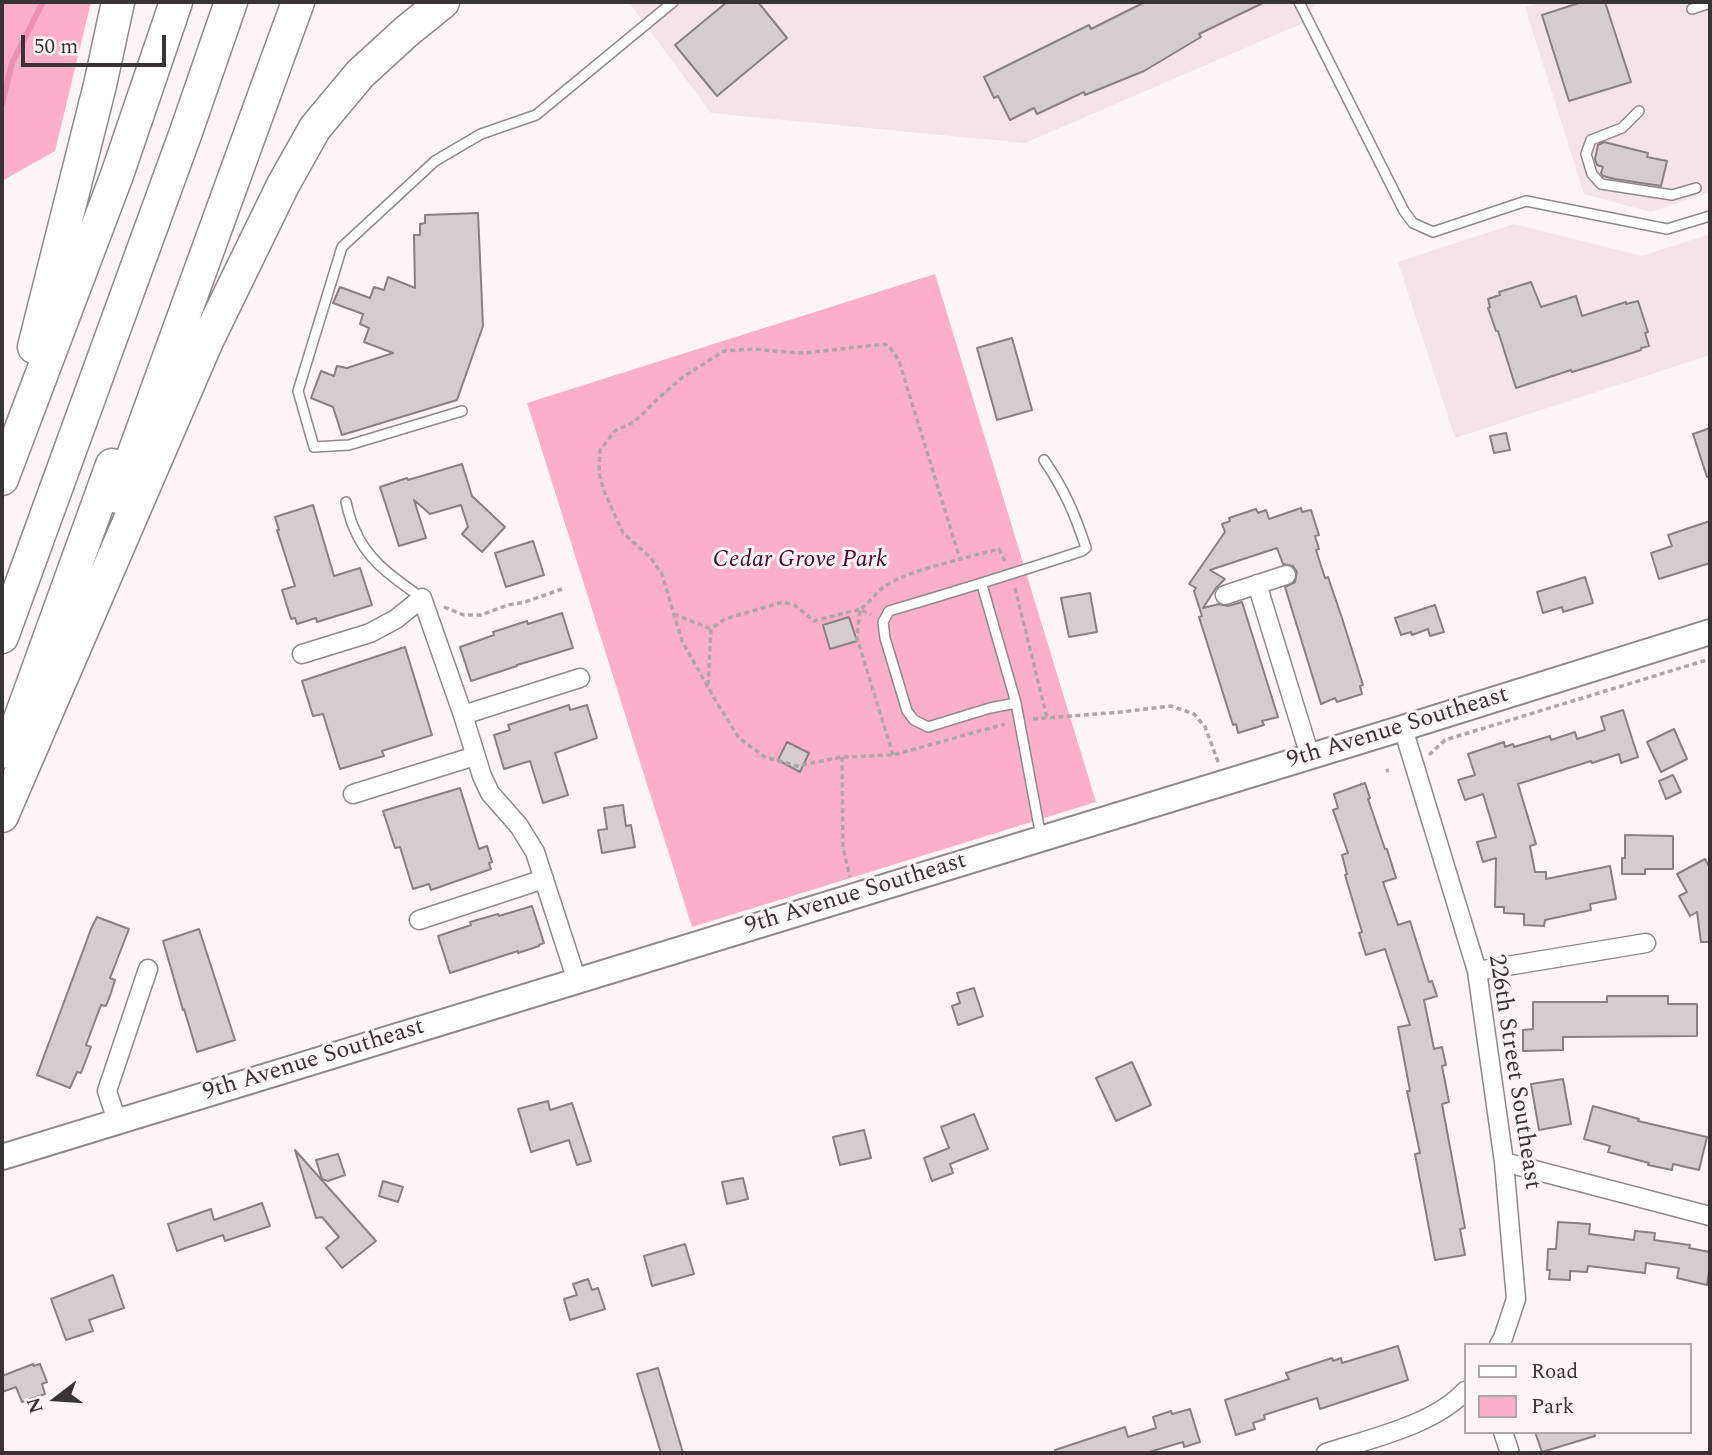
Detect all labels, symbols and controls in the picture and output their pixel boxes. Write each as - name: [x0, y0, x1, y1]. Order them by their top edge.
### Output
- scale bar: [24, 21, 170, 65]
- text: 50 m: [34, 31, 78, 63]
- park label: Cedar Grove Park: [713, 547, 887, 575]
- street label: 9th Avenue Southeast: [1284, 682, 1512, 776]
- street label: 9th Avenue Southeast: [742, 848, 970, 942]
- street label: 226th Street Southeast: [1480, 952, 1546, 1192]
- street label: 9th Avenue Southeast: [200, 1014, 428, 1108]
- legend: [1464, 1343, 1691, 1434]
- text: Road: [1531, 1356, 1578, 1388]
- north arrow: [21, 1364, 91, 1434]
- text: Park: [1531, 1391, 1574, 1423]
- text: N: [19, 1394, 52, 1417]

